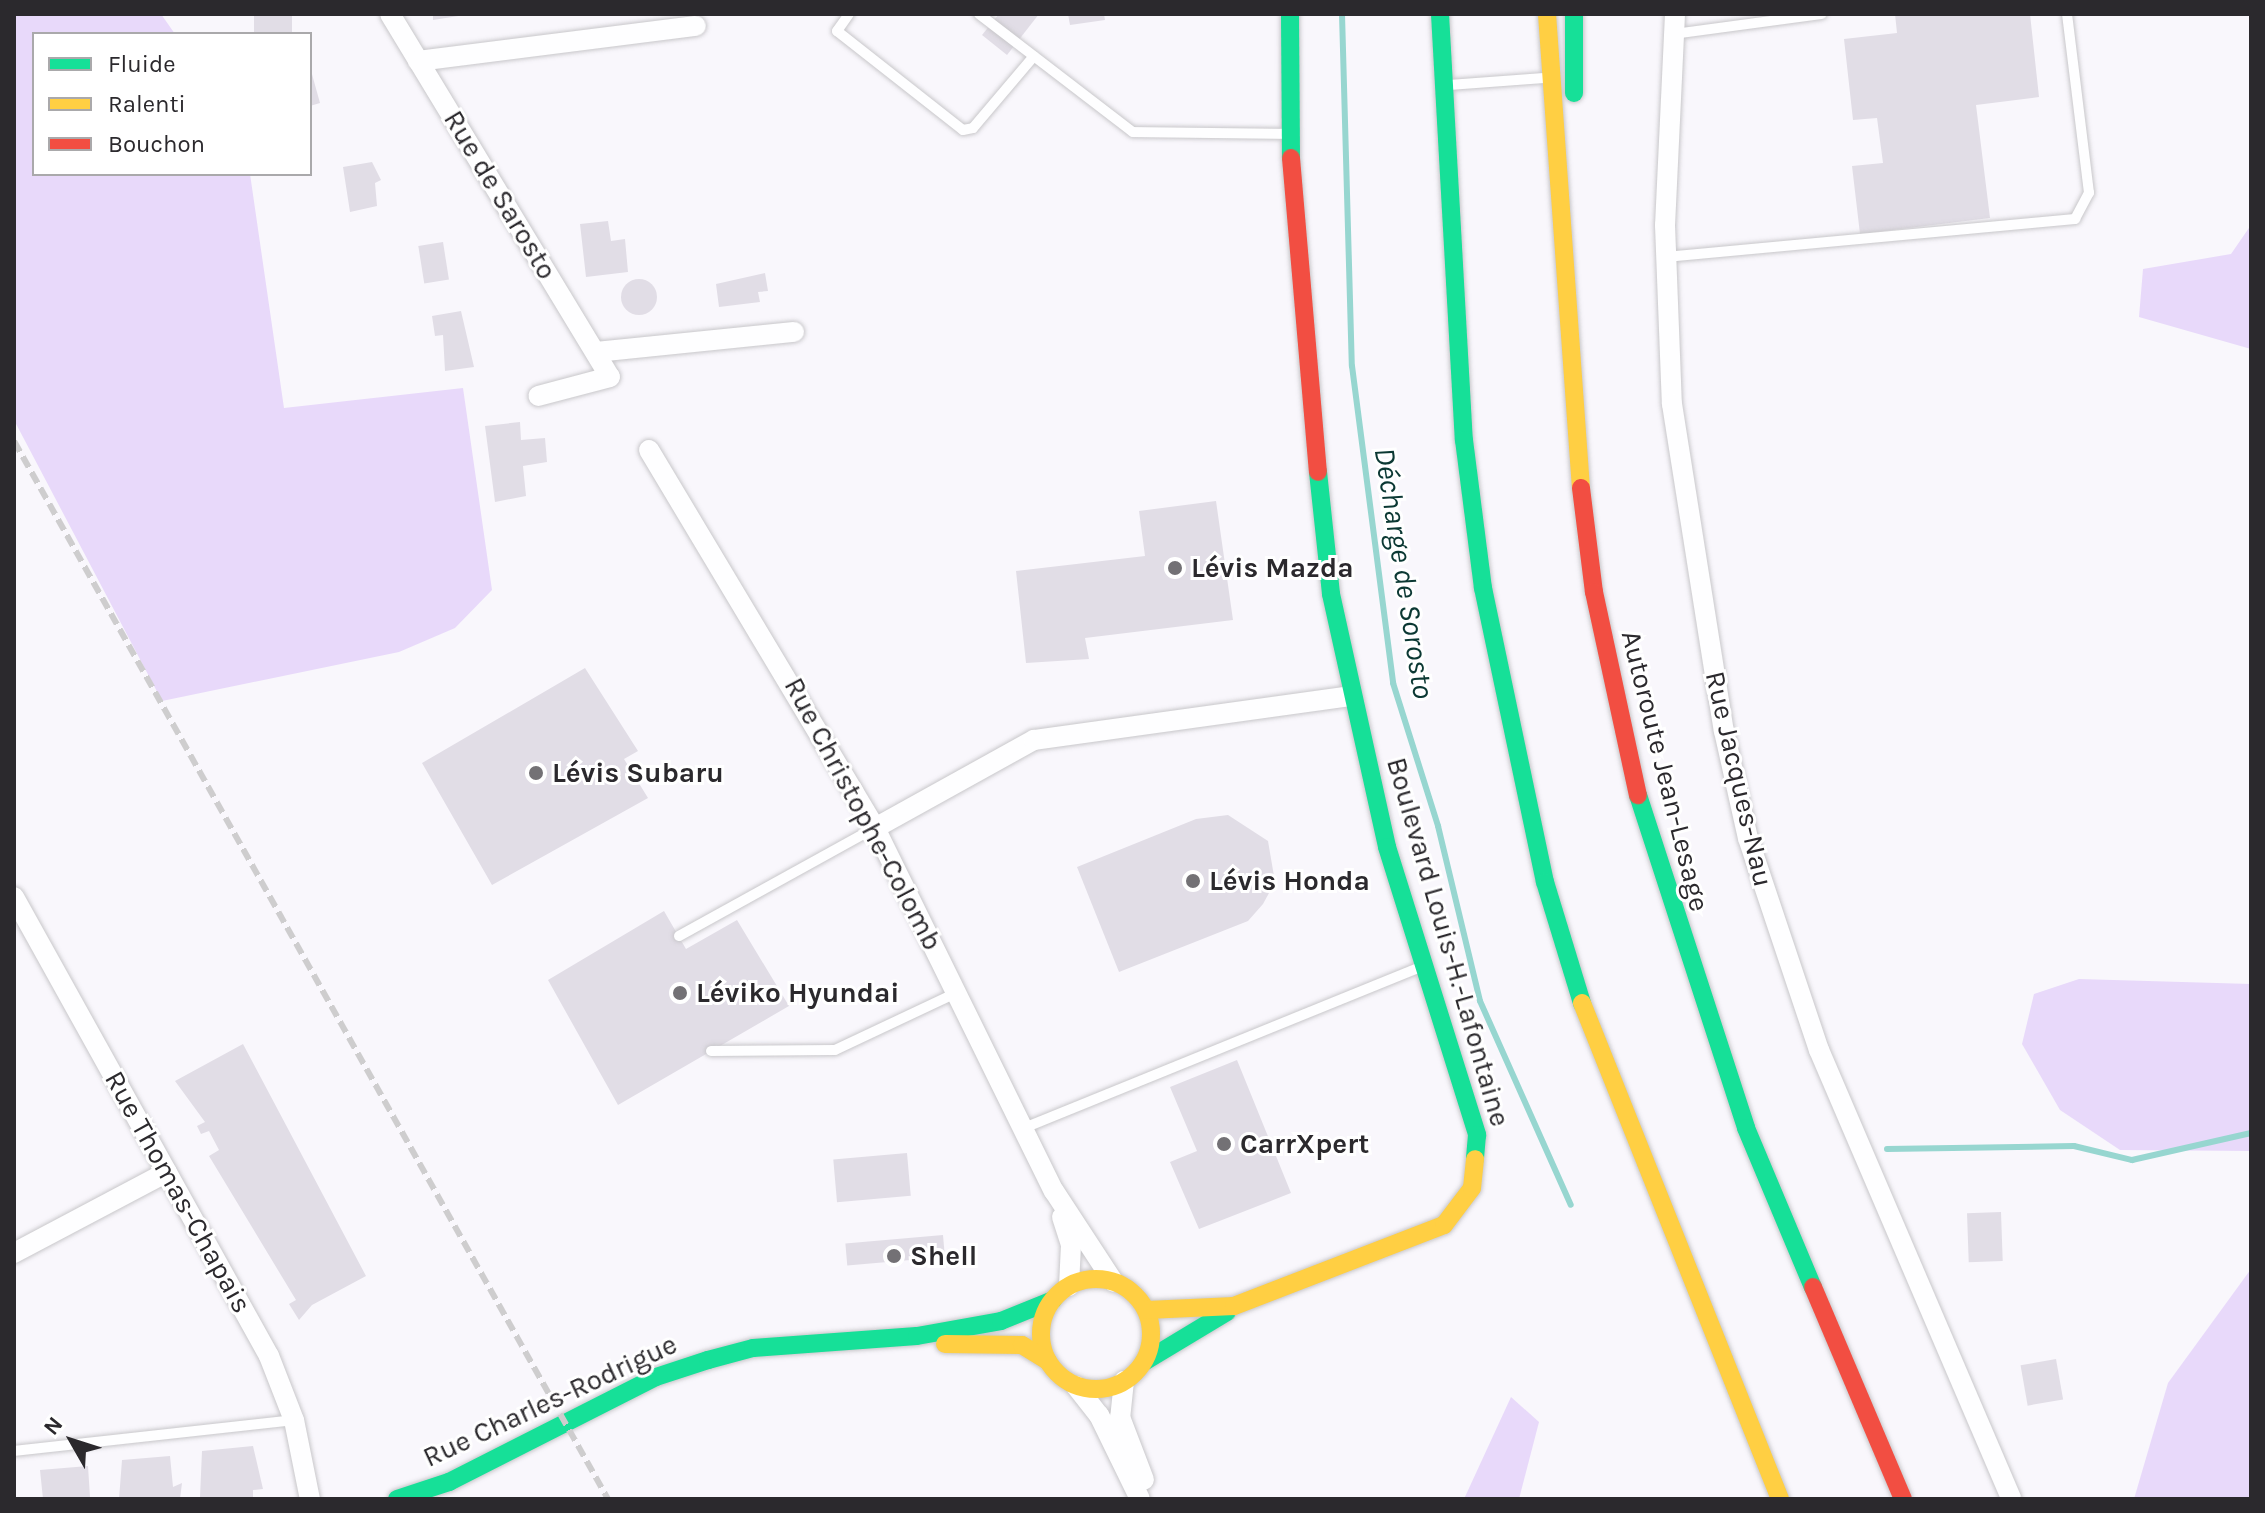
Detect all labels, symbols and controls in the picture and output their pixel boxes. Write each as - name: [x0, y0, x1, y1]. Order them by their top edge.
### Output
- legend: [32, 32, 312, 176]
- text: Fluide: [108, 50, 176, 78]
- text: Ralenti: [108, 90, 186, 118]
- street label: Rue de Sarosto: [436, 104, 564, 286]
- text: Bouchon: [108, 130, 205, 158]
- water label: Décharge de Sorosto: [1366, 445, 1442, 701]
- place label: Lévis Mazda: [1191, 551, 1354, 585]
- marker: Lévis Mazda: [1166, 559, 1184, 577]
- street label: Autoroute Jean-Lesage: [1614, 627, 1716, 915]
- street label: Rue Jacques-Nau: [1698, 668, 1780, 890]
- street label: Rue Christophe-Colomb: [777, 672, 949, 956]
- street label: Boulevard Louis-H.-Lafontaine: [1379, 754, 1517, 1130]
- place label: Lévis Subaru: [552, 756, 724, 790]
- marker: Lévis Subaru: [527, 764, 545, 782]
- place label: Lévis Honda: [1209, 864, 1370, 898]
- marker: Lévis Honda: [1184, 872, 1202, 890]
- place label: Léviko Hyundai: [696, 976, 899, 1010]
- marker: Léviko Hyundai: [671, 984, 689, 1002]
- street label: Rue Thomas-Chapais: [97, 1065, 259, 1319]
- place label: CarrXpert: [1240, 1127, 1369, 1161]
- marker: CarrXpert: [1215, 1135, 1233, 1153]
- place label: Shell: [910, 1239, 977, 1273]
- marker: Shell: [885, 1247, 903, 1265]
- street label: Rue Charles-Rodrigue: [418, 1327, 682, 1475]
- north arrow: [32, 1401, 112, 1481]
- text: N: [38, 1412, 68, 1440]

